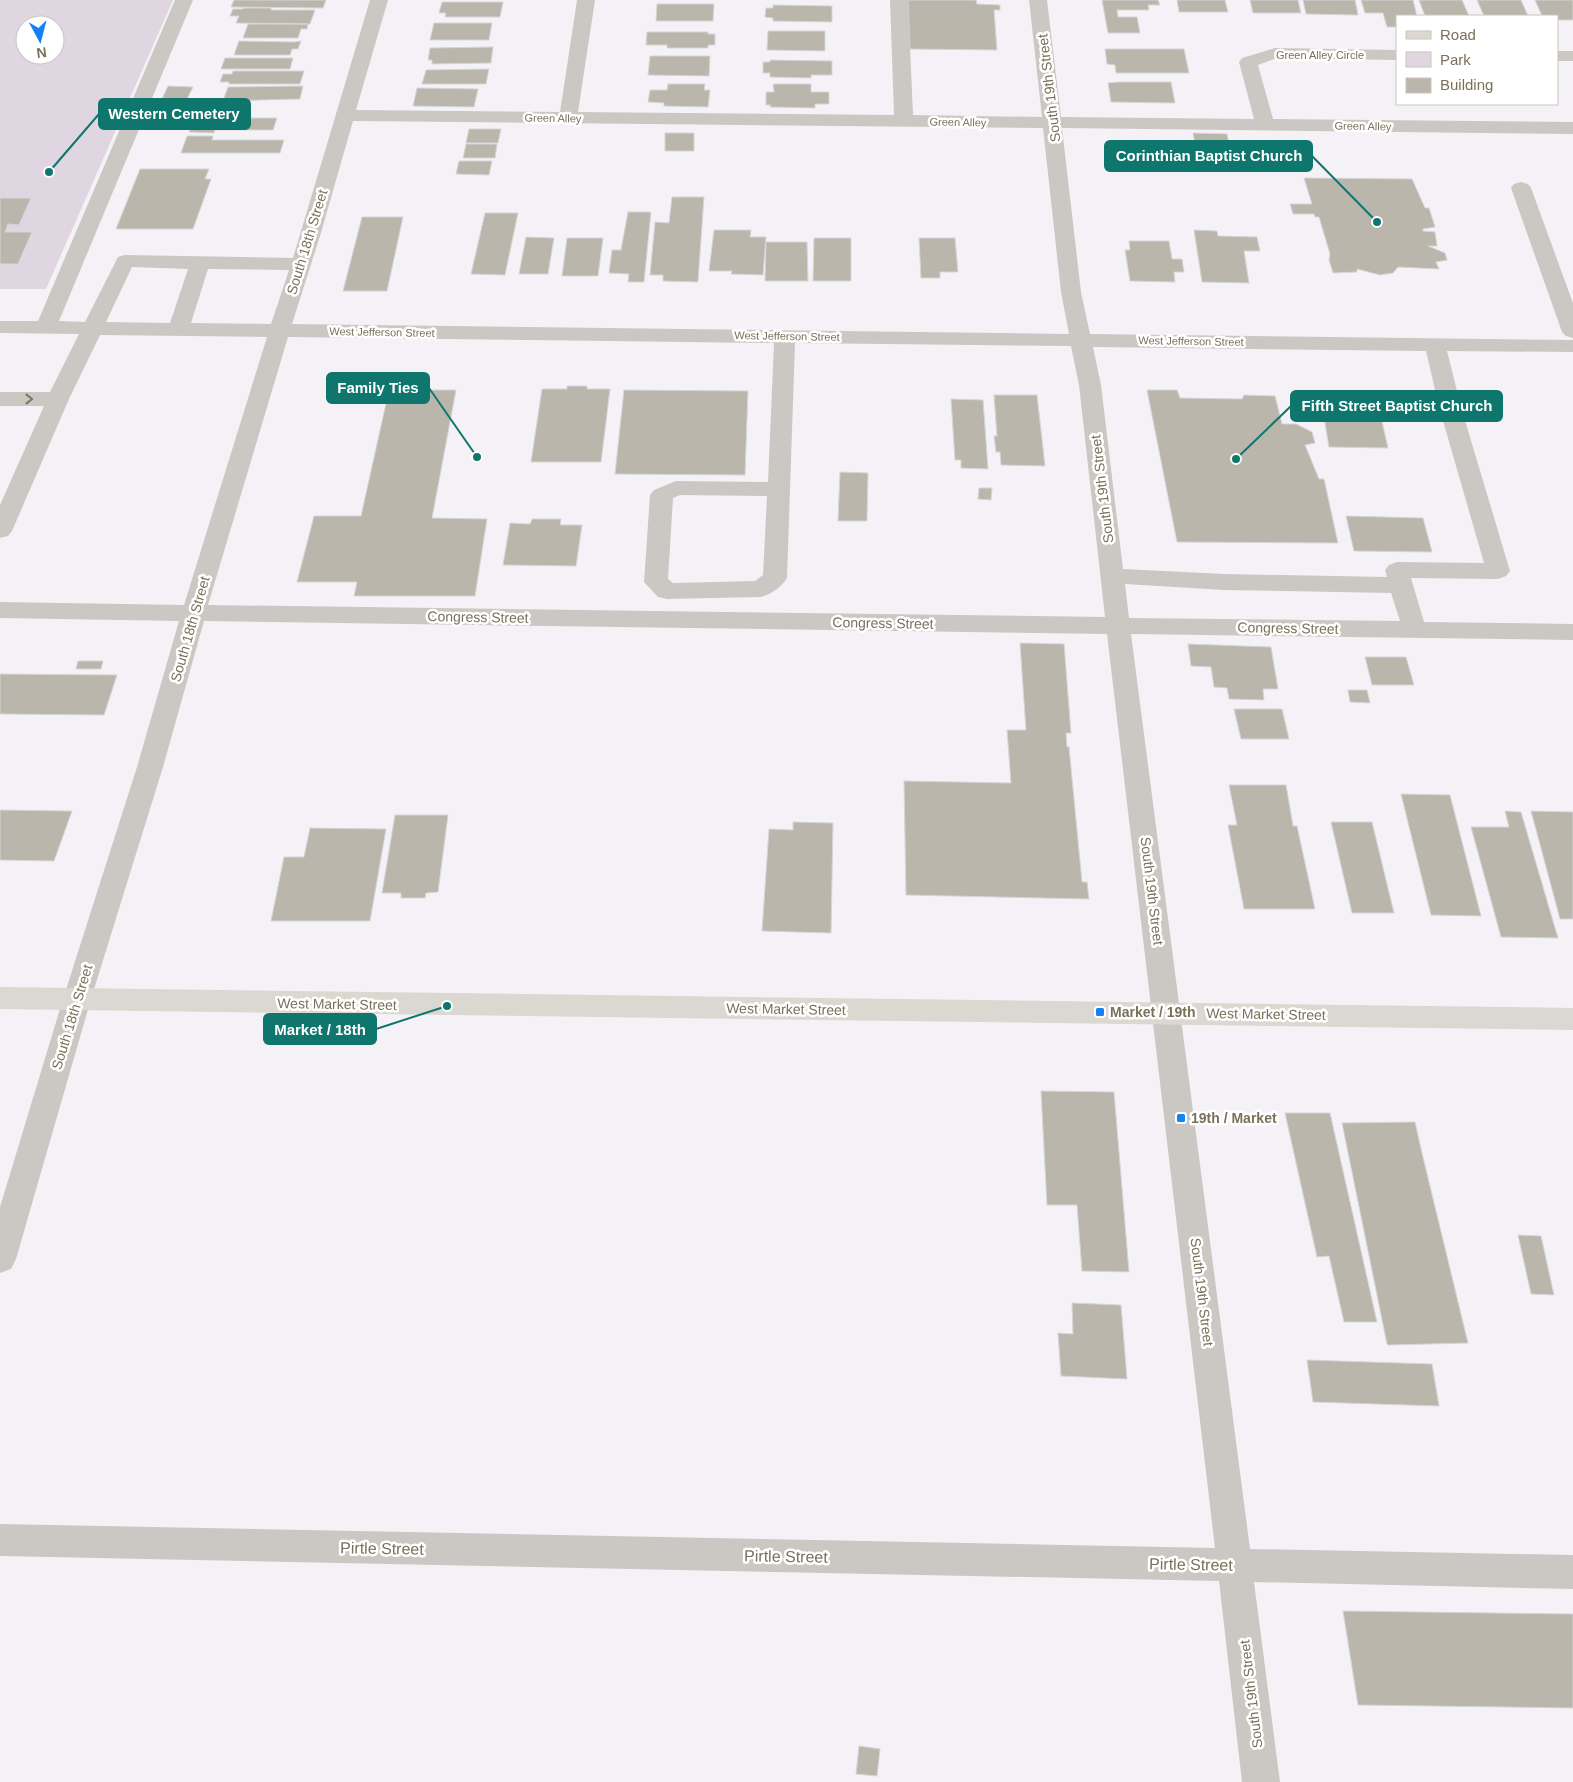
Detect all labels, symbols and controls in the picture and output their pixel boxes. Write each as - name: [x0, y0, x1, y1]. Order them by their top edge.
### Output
- north arrow: [15, 15, 65, 65]
- legend: [1396, 15, 1558, 105]
- text: Road: [1440, 26, 1476, 43]
- street label: South 19th Street: [1034, 33, 1064, 143]
- text: N: [36, 44, 48, 61]
- street label: Green Alley Circle: [1276, 49, 1364, 61]
- text: Park: [1440, 51, 1471, 68]
- text: Building: [1440, 76, 1493, 93]
- callout: Western Cemetery: [99, 99, 250, 129]
- text: Western Cemetery: [108, 105, 240, 122]
- street label: Green Alley: [524, 112, 582, 125]
- street label: Green Alley: [929, 116, 987, 129]
- street label: Green Alley: [1334, 120, 1392, 133]
- callout: Corinthian Baptist Church: [1105, 141, 1312, 171]
- text: Corinthian Baptist Church: [1116, 147, 1302, 164]
- street label: South 18th Street: [283, 187, 331, 296]
- street label: West Jefferson Street: [329, 325, 435, 339]
- street label: West Jefferson Street: [734, 329, 840, 343]
- street label: West Jefferson Street: [1138, 334, 1244, 348]
- callout: Family Ties: [327, 373, 429, 403]
- text: Family Ties: [337, 379, 419, 396]
- callout: Fifth Street Baptist Church: [1291, 391, 1502, 421]
- one-way arrow: [26, 394, 33, 404]
- text: Fifth Street Baptist Church: [1302, 397, 1492, 414]
- street label: South 19th Street: [1087, 434, 1117, 544]
- street label: South 18th Street: [167, 574, 213, 684]
- street label: Congress Street: [427, 608, 529, 626]
- street label: Congress Street: [832, 614, 934, 632]
- street label: Congress Street: [1237, 619, 1339, 637]
- street label: South 19th Street: [1137, 836, 1167, 946]
- street label: South 18th Street: [48, 962, 96, 1071]
- street label: West Market Street: [277, 995, 397, 1013]
- street label: West Market Street: [726, 1000, 846, 1018]
- place label: Market / 19th: [1110, 1004, 1196, 1020]
- street label: West Market Street: [1206, 1005, 1326, 1023]
- marker: Market / 19th: [1094, 1006, 1106, 1018]
- callout: Market / 18th: [264, 1014, 376, 1044]
- text: Market / 18th: [274, 1021, 366, 1038]
- place label: 19th / Market: [1191, 1110, 1277, 1126]
- marker: 19th / Market: [1175, 1112, 1187, 1124]
- street label: South 19th Street: [1187, 1237, 1217, 1347]
- street label: Pirtle Street: [340, 1539, 424, 1558]
- street label: Pirtle Street: [744, 1547, 828, 1566]
- street label: Pirtle Street: [1149, 1555, 1233, 1574]
- street label: South 19th Street: [1236, 1639, 1266, 1749]

